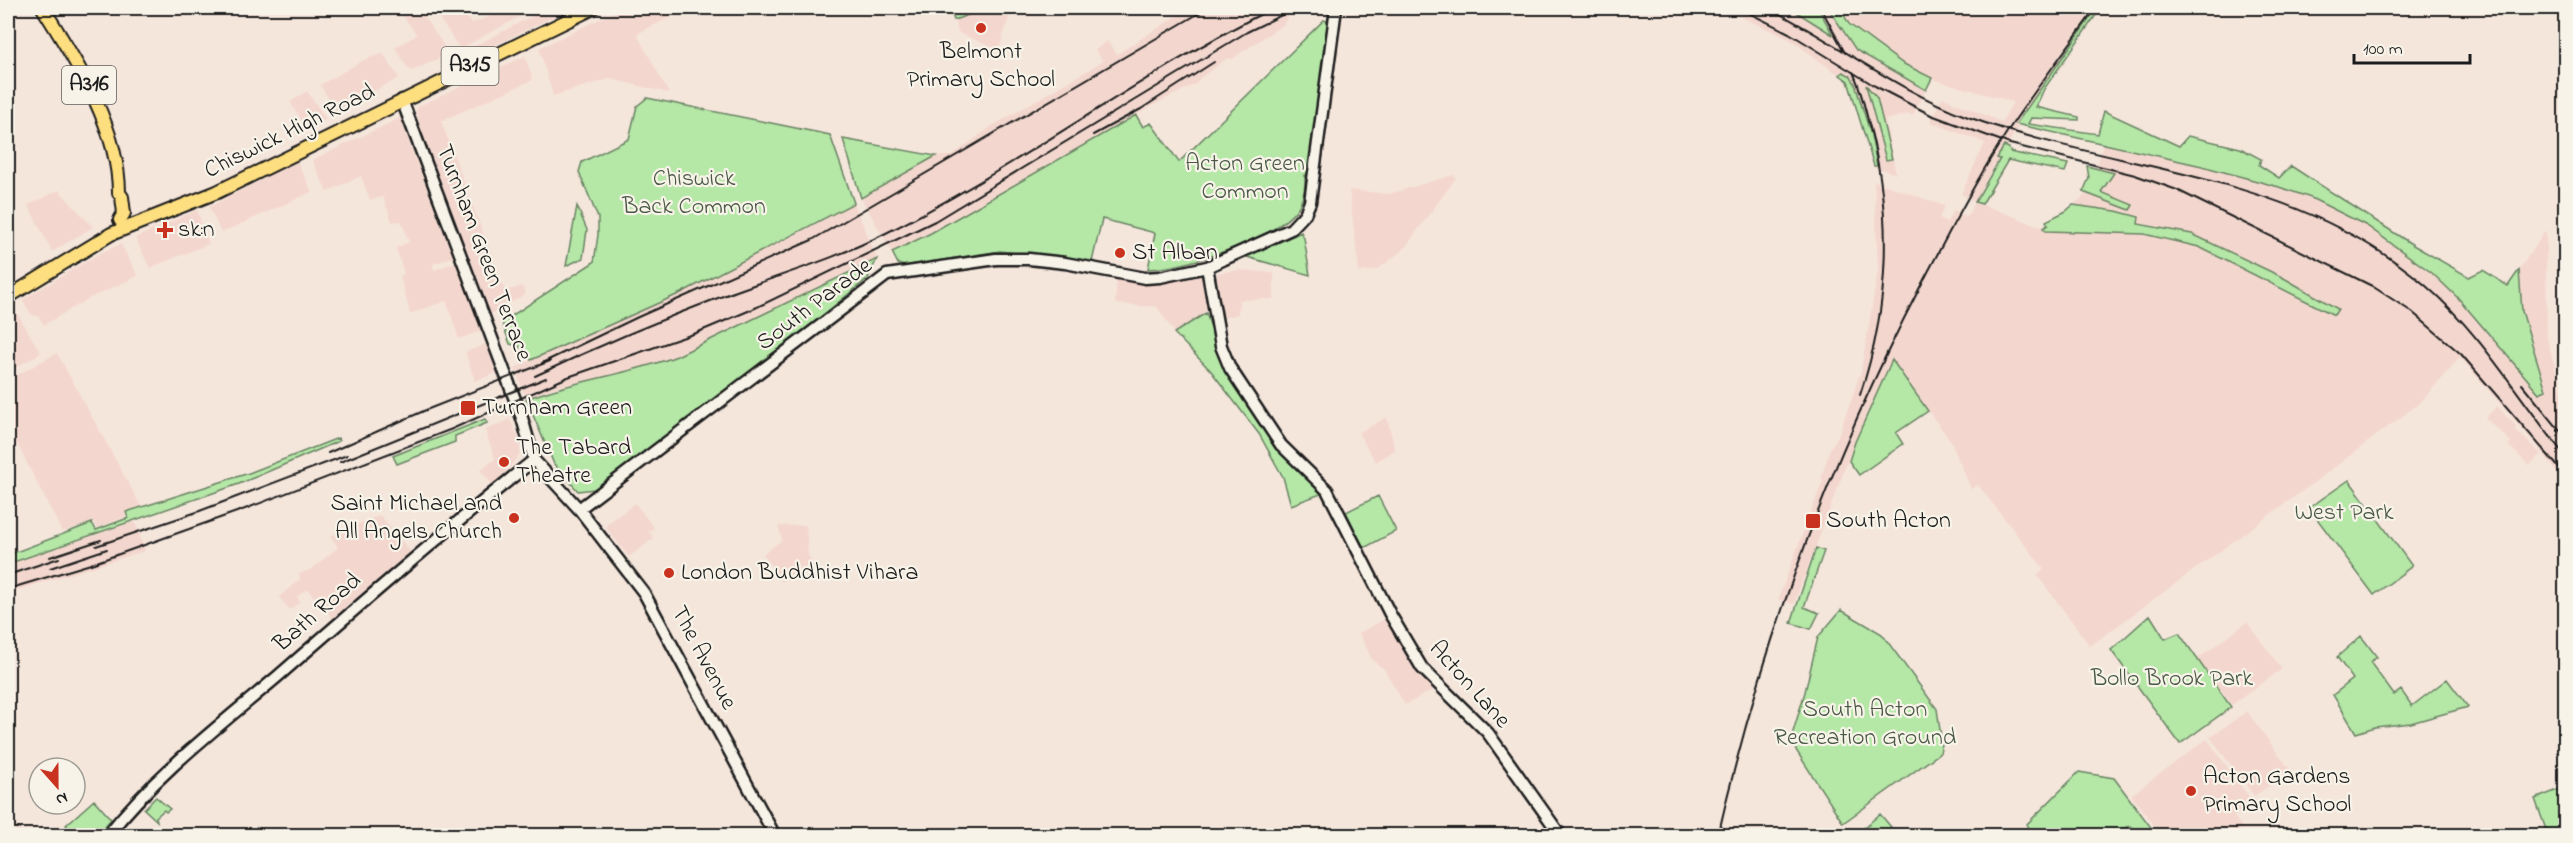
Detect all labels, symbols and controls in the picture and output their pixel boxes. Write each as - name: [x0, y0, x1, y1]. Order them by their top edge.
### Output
- marker: Belmont Primary School: [974, 21, 988, 35]
- scale bar: [2354, 27, 2470, 65]
- place label: Belmont Primary School: [907, 35, 1055, 99]
- text: 100 m: [2363, 37, 2403, 63]
- road number: A315: [442, 47, 498, 85]
- road number: A316: [62, 66, 116, 104]
- street label: Chiswick High Road: [199, 75, 382, 189]
- street label: Turnham Green Terrace: [425, 139, 541, 367]
- park label: Acton Green Common: [1185, 147, 1305, 210]
- park label: Chiswick Back Common: [621, 162, 766, 225]
- place label: sk:n: [178, 213, 215, 248]
- marker: sk:n: [156, 221, 174, 239]
- place label: St Alban: [1132, 236, 1218, 271]
- marker: St Alban: [1113, 246, 1127, 260]
- street label: South Parade: [750, 250, 880, 360]
- place label: Turnham Green: [482, 391, 632, 426]
- marker: Turnham Green: [459, 399, 477, 417]
- place label: The Tabard Theatre: [516, 431, 632, 494]
- marker: The Tabard Theatre: [497, 455, 511, 469]
- place label: Saint Michael and All Angels Church: [330, 487, 503, 550]
- park label: West Park: [2295, 496, 2394, 531]
- place label: South Acton: [1826, 504, 1951, 539]
- marker: Saint Michael and All Angels Church: [507, 511, 521, 525]
- marker: South Acton: [1804, 512, 1822, 530]
- place label: London Buddhist Vihara: [681, 556, 918, 591]
- street label: Bath Road: [265, 564, 370, 662]
- marker: London Buddhist Vihara: [662, 566, 676, 580]
- street label: The Avenue: [661, 600, 745, 717]
- street label: Acton Lane: [1420, 633, 1518, 737]
- park label: Bollo Brook Park: [2090, 662, 2254, 697]
- park label: South Acton Recreation Ground: [1774, 693, 1957, 756]
- north arrow: [27, 756, 87, 816]
- place label: Acton Gardens Primary School: [2203, 760, 2351, 824]
- marker: Acton Gardens Primary School: [2184, 784, 2198, 798]
- text: N: [52, 785, 71, 811]

